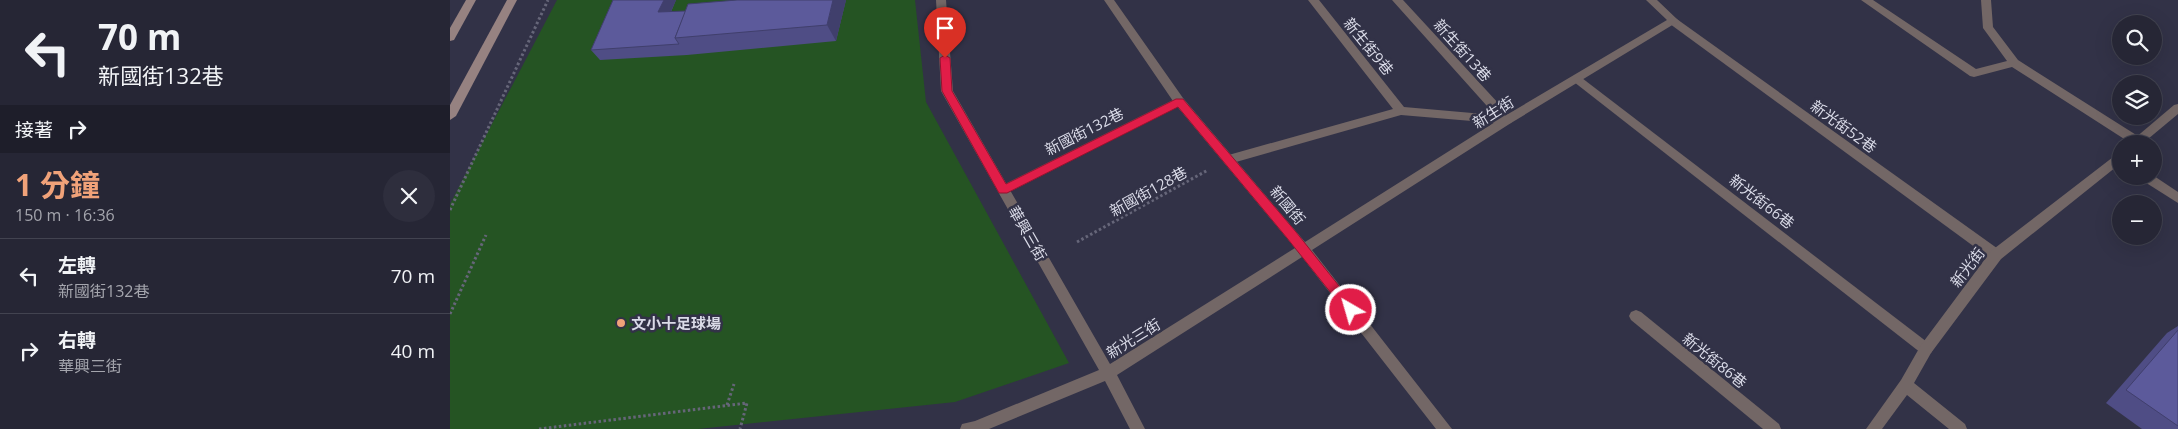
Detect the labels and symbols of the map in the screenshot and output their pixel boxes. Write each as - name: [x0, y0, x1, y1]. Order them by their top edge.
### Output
- pin: [924, 7, 966, 58]
- street label: 新生街9巷: [1340, 13, 1398, 79]
- street label: 新生街13巷: [1430, 15, 1496, 85]
- street label: 新生街: [1469, 92, 1517, 132]
- street label: 新光街52巷: [1807, 95, 1881, 157]
- street label: 新國街132巷: [1041, 103, 1127, 159]
- street label: 新國街128巷: [1106, 161, 1190, 221]
- street label: 新光街66巷: [1725, 169, 1799, 233]
- street label: 新國街: [1266, 181, 1310, 229]
- street label: 華興三街: [1004, 202, 1052, 264]
- street label: 新光街: [1945, 243, 1989, 291]
- position arrow: [1324, 283, 1376, 335]
- place label: 文小十足球場: [631, 313, 721, 333]
- street label: 新光三街: [1102, 314, 1164, 362]
- marker: 文小十足球場: [615, 317, 627, 329]
- street label: 新光街86巷: [1679, 328, 1751, 392]

